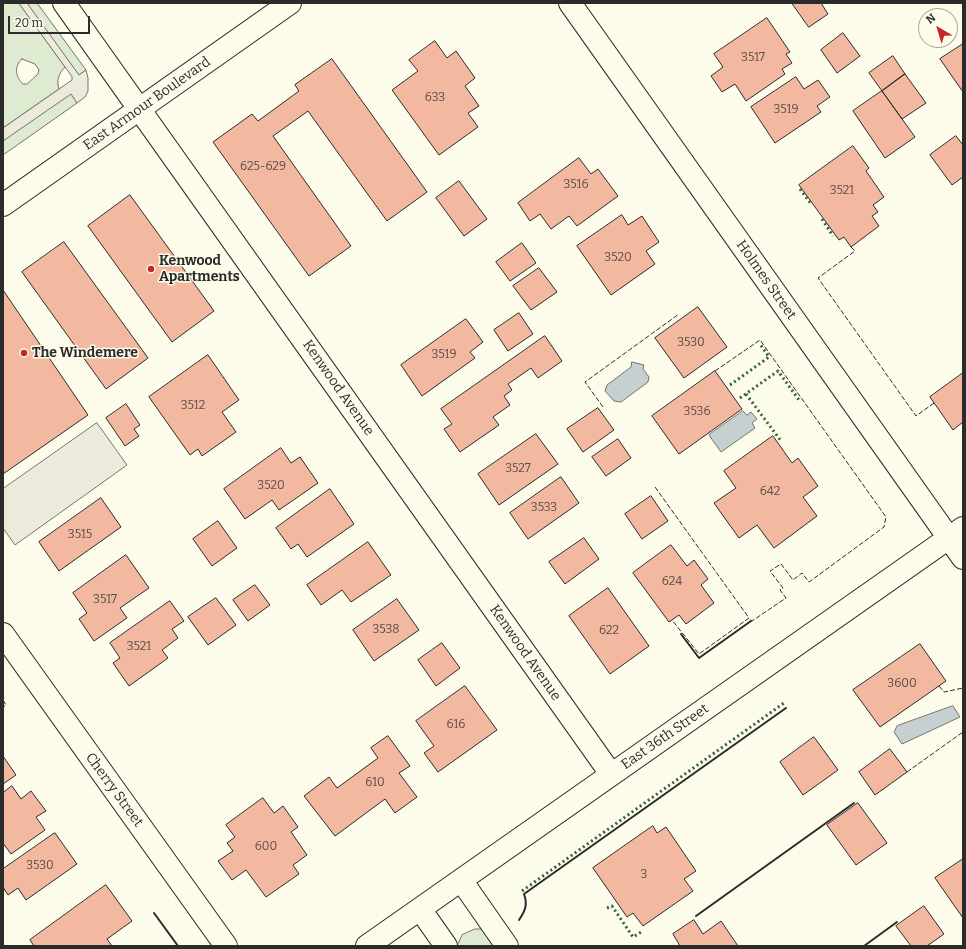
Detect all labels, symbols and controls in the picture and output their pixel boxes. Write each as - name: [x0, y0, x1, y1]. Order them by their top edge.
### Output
- scale bar: [10, 8, 92, 34]
- north arrow: [918, 8, 958, 48]
- text: N: [924, 11, 938, 27]
- text: 20 m: [15, 16, 43, 30]
- house number: 3517: [741, 51, 765, 65]
- street label: East Armour Boulevard: [80, 54, 214, 154]
- house number: 633: [425, 91, 445, 105]
- house number: 3519: [773, 103, 799, 117]
- house number: 625-629: [240, 160, 286, 174]
- house number: 3516: [563, 178, 589, 192]
- house number: 3521: [830, 184, 854, 198]
- street label: Holmes Street: [732, 237, 800, 323]
- house number: 3520: [604, 251, 632, 265]
- place label: Kenwood Apartments: [159, 253, 240, 286]
- marker: Kenwood Apartments: [146, 264, 156, 274]
- house number: 3530: [677, 336, 705, 350]
- street label: Kenwood Avenue: [299, 337, 377, 439]
- place label: The Windemere: [32, 345, 138, 361]
- marker: The Windemere: [19, 348, 29, 358]
- house number: 3519: [431, 348, 457, 362]
- house number: 3512: [181, 399, 205, 413]
- house number: 3536: [684, 405, 710, 419]
- house number: 3527: [505, 462, 531, 476]
- house number: 3520: [257, 479, 285, 493]
- house number: 642: [760, 485, 780, 499]
- house number: 3533: [531, 501, 557, 515]
- house number: 3515: [68, 528, 92, 542]
- house number: 624: [662, 575, 682, 589]
- house number: 3517: [93, 593, 117, 607]
- street label: Kenwood Avenue: [486, 602, 564, 704]
- house number: 3538: [372, 623, 400, 637]
- house number: 622: [599, 624, 619, 638]
- house number: 3521: [127, 640, 151, 654]
- house number: 3600: [887, 677, 917, 691]
- street label: East 36th Street: [618, 701, 712, 773]
- house number: 616: [447, 718, 465, 732]
- street label: Cherry Street: [82, 750, 146, 830]
- house number: 610: [365, 776, 385, 790]
- house number: 600: [255, 840, 277, 854]
- house number: 3530: [26, 859, 54, 873]
- house number: 3: [641, 868, 647, 882]

